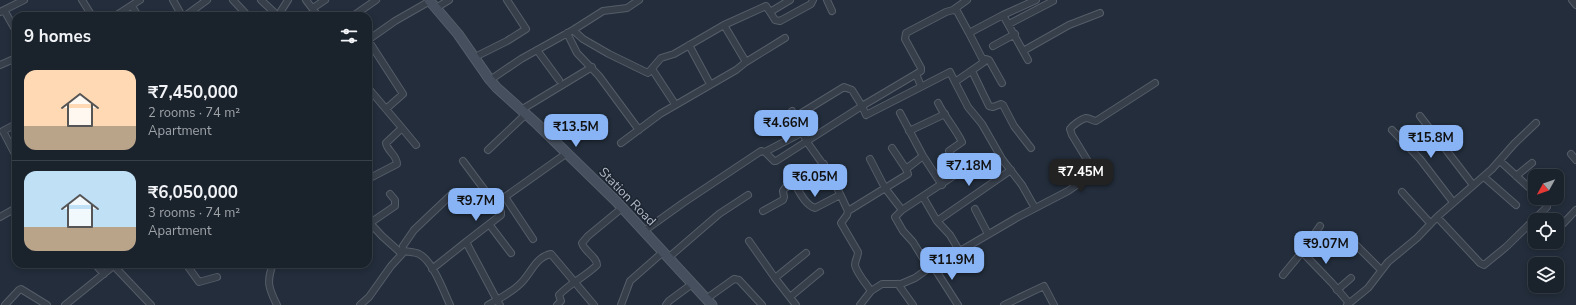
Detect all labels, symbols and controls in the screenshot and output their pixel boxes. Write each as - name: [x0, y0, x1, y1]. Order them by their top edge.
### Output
- text: 9 homes: [24, 25, 91, 48]
- icon: filters: [338, 25, 360, 47]
- text: ₹7,450,000: [148, 81, 238, 104]
- icon: home: [56, 86, 104, 134]
- text: 2 rooms · 74 m²: [148, 104, 240, 122]
- pin: ₹4.66M: [753, 110, 819, 144]
- pin: ₹13.5M: [543, 114, 609, 148]
- text: ₹4.66M: [763, 114, 809, 132]
- text: ₹13.5M: [553, 118, 599, 136]
- text: Apartment: [148, 122, 211, 140]
- pin: ₹15.8M: [1398, 125, 1464, 159]
- text: ₹15.8M: [1408, 129, 1454, 147]
- pin: ₹7.18M: [936, 153, 1002, 187]
- text: ₹7.18M: [946, 157, 992, 175]
- pin: ₹7.45M: [1048, 159, 1114, 193]
- street label: Station Road: [595, 163, 660, 230]
- text: ₹7.45M: [1058, 163, 1104, 181]
- pin: ₹6.05M: [782, 164, 848, 198]
- text: ₹6.05M: [792, 168, 838, 186]
- north arrow: [1528, 169, 1564, 205]
- map controls: [1528, 169, 1564, 293]
- text: ₹6,050,000: [148, 181, 238, 204]
- icon: home: [56, 187, 104, 235]
- pin: ₹9.7M: [448, 188, 504, 222]
- text: ₹9.7M: [457, 192, 495, 210]
- text: 3 rooms · 74 m²: [148, 204, 240, 222]
- button: locate: [1528, 213, 1564, 249]
- text: Apartment: [148, 222, 211, 240]
- pin: ₹9.07M: [1293, 231, 1359, 265]
- text: ₹9.07M: [1303, 235, 1349, 253]
- pin: ₹11.9M: [919, 247, 985, 281]
- text: ₹11.9M: [929, 251, 975, 269]
- button: layers: [1528, 257, 1564, 293]

